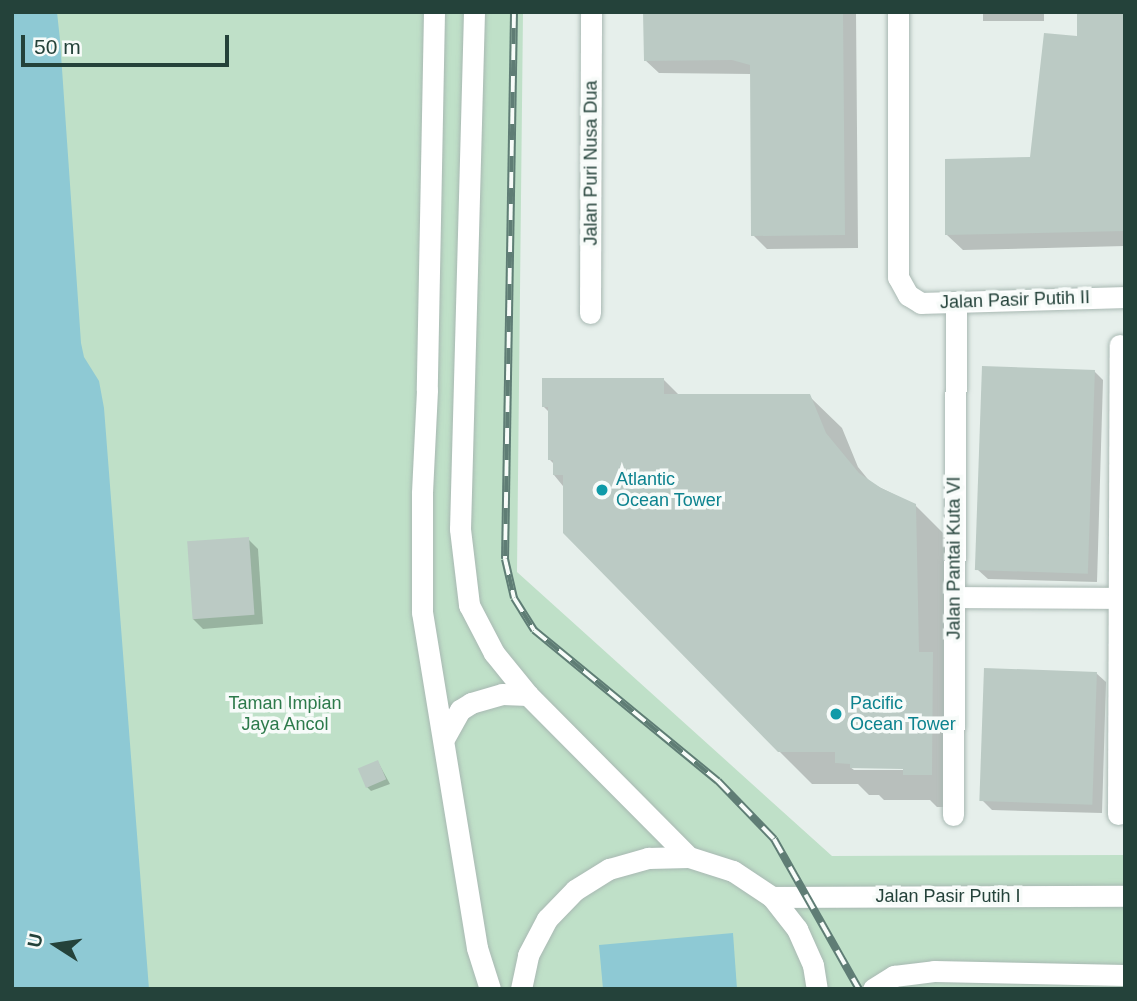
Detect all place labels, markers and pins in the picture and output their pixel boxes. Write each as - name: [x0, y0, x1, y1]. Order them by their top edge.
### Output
- place label: Atlantic Ocean Tower: [616, 469, 722, 512]
- marker: Atlantic Ocean Tower: [594, 482, 610, 498]
- place label: Pacific Ocean Tower: [850, 693, 956, 736]
- marker: Pacific Ocean Tower: [828, 706, 844, 722]

